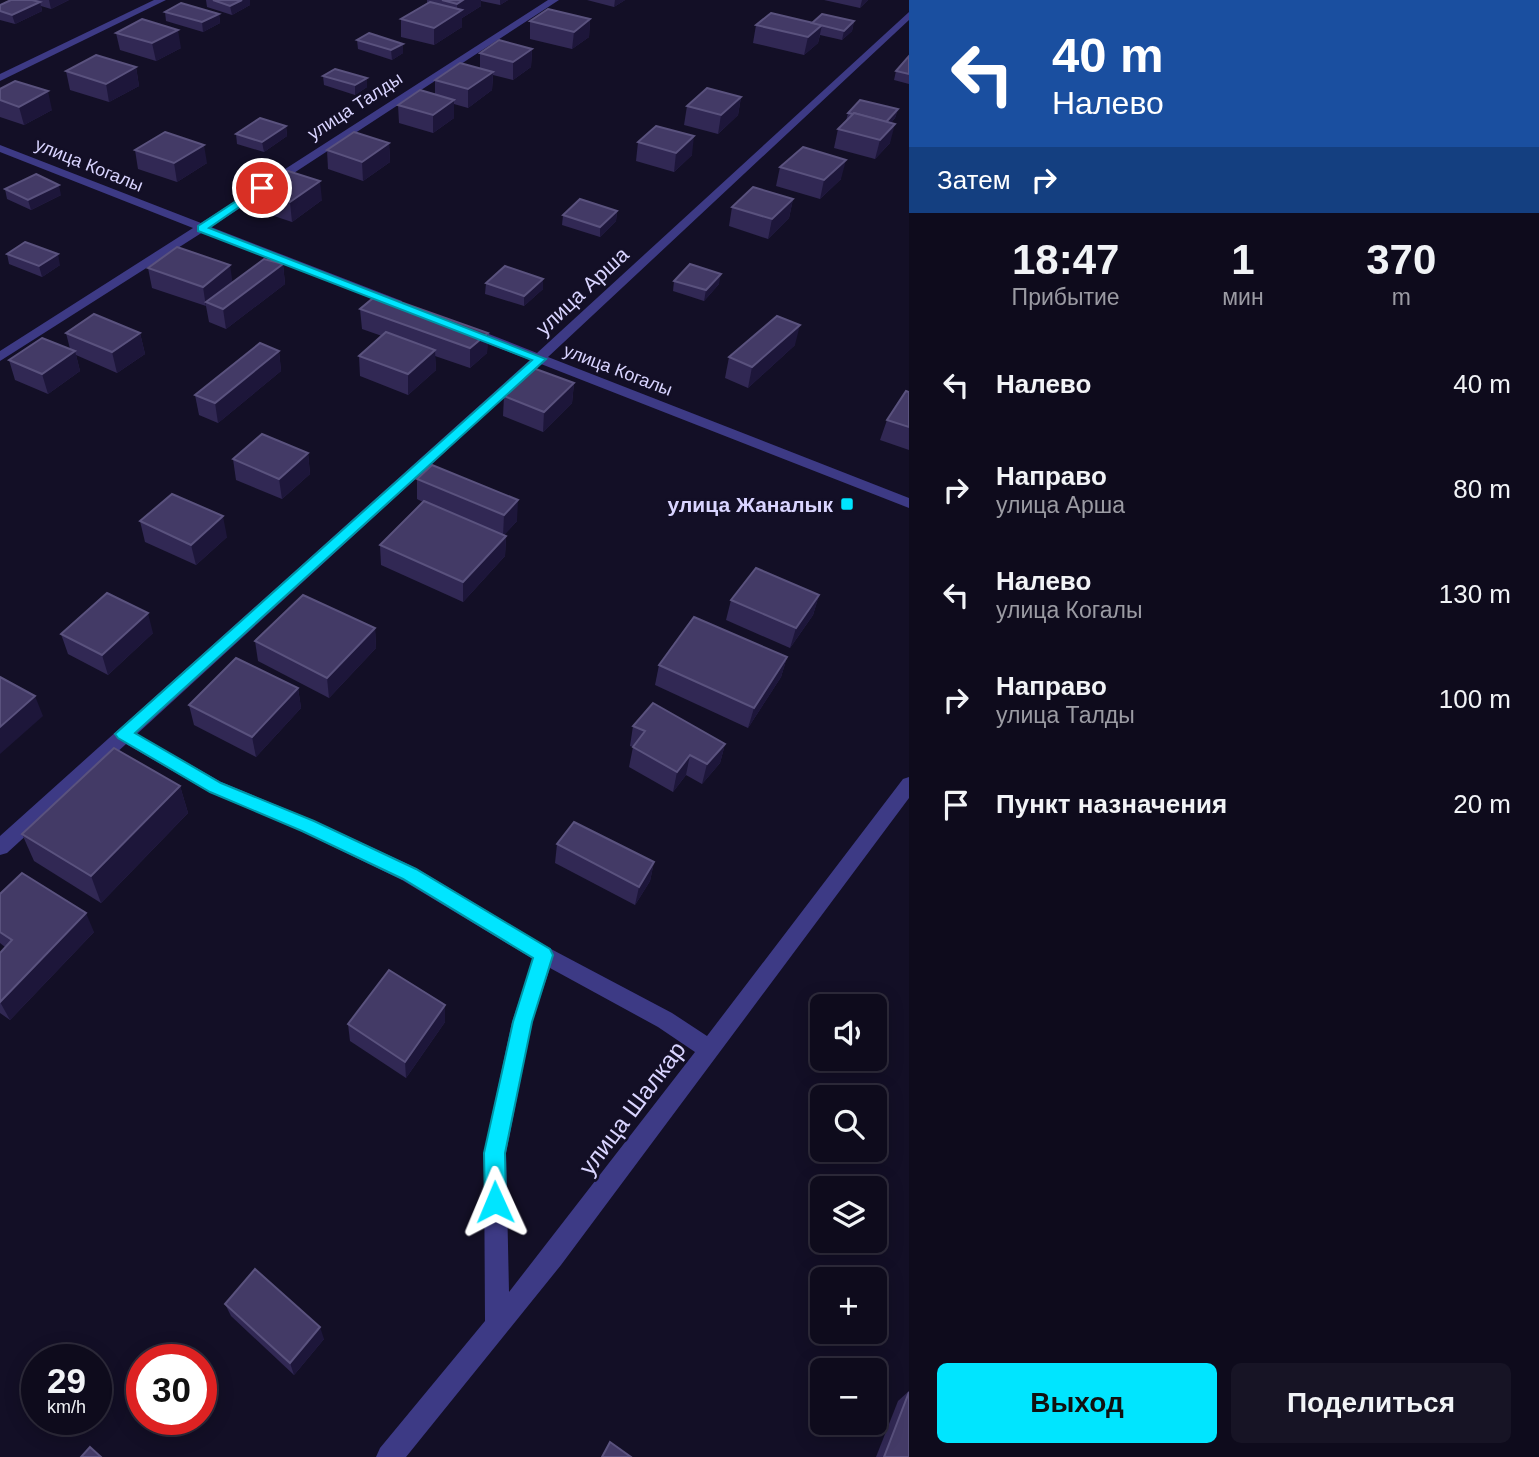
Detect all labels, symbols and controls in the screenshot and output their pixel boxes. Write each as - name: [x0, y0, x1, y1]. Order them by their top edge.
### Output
- icon: left: [937, 28, 1028, 119]
- text: 40 m: [1052, 28, 1164, 82]
- street label: улица Талды: [304, 68, 406, 144]
- text: Налево: [1052, 85, 1164, 121]
- street label: улица Когалы: [32, 134, 146, 196]
- pin: [232, 158, 292, 218]
- icon: right: [1025, 161, 1063, 199]
- text: Затем: [937, 165, 1011, 195]
- icon: arrive: [243, 169, 281, 207]
- text: 18:47: [1012, 236, 1119, 283]
- text: 1: [1231, 236, 1255, 283]
- text: 370: [1366, 236, 1436, 283]
- street label: улица Арша: [531, 242, 633, 340]
- text: Прибытие: [1012, 284, 1120, 310]
- text: мин: [1222, 284, 1264, 310]
- text: m: [1392, 284, 1411, 310]
- street label: улица Когалы: [561, 340, 675, 400]
- icon: left: [937, 366, 975, 404]
- text: Налево: [996, 369, 1091, 399]
- text: 40 m: [1453, 369, 1511, 399]
- text: Направо: [996, 461, 1107, 491]
- icon: right: [937, 471, 975, 509]
- text: 80 m: [1453, 474, 1511, 504]
- text: улица Арша: [996, 492, 1125, 518]
- place label: улица Жаналык: [668, 493, 833, 516]
- marker: улица Жаналык: [839, 496, 855, 512]
- text: Налево: [996, 566, 1091, 596]
- icon: left: [937, 576, 975, 614]
- text: 130 m: [1439, 579, 1511, 609]
- text: улица Когалы: [996, 597, 1142, 623]
- text: Направо: [996, 671, 1107, 701]
- icon: right: [937, 681, 975, 719]
- text: 100 m: [1439, 684, 1511, 714]
- text: улица Талды: [996, 702, 1135, 728]
- icon: arrive: [937, 786, 975, 824]
- text: Пункт назначения: [996, 789, 1227, 819]
- text: 20 m: [1453, 789, 1511, 819]
- map controls: [810, 994, 887, 1435]
- button: sound: [810, 994, 887, 1071]
- street label: улица Шалкар: [573, 1036, 691, 1180]
- button: search: [810, 1085, 887, 1162]
- position arrow: [458, 1165, 532, 1239]
- button: layers: [810, 1176, 887, 1253]
- button: +: [810, 1267, 887, 1344]
- speed limit sign: 30: [126, 1344, 217, 1435]
- button: −: [810, 1358, 887, 1435]
- text: 29: [47, 1361, 86, 1400]
- button: Выход: [937, 1363, 1217, 1443]
- button: Поделиться: [1231, 1363, 1511, 1443]
- text: km/h: [47, 1397, 86, 1417]

